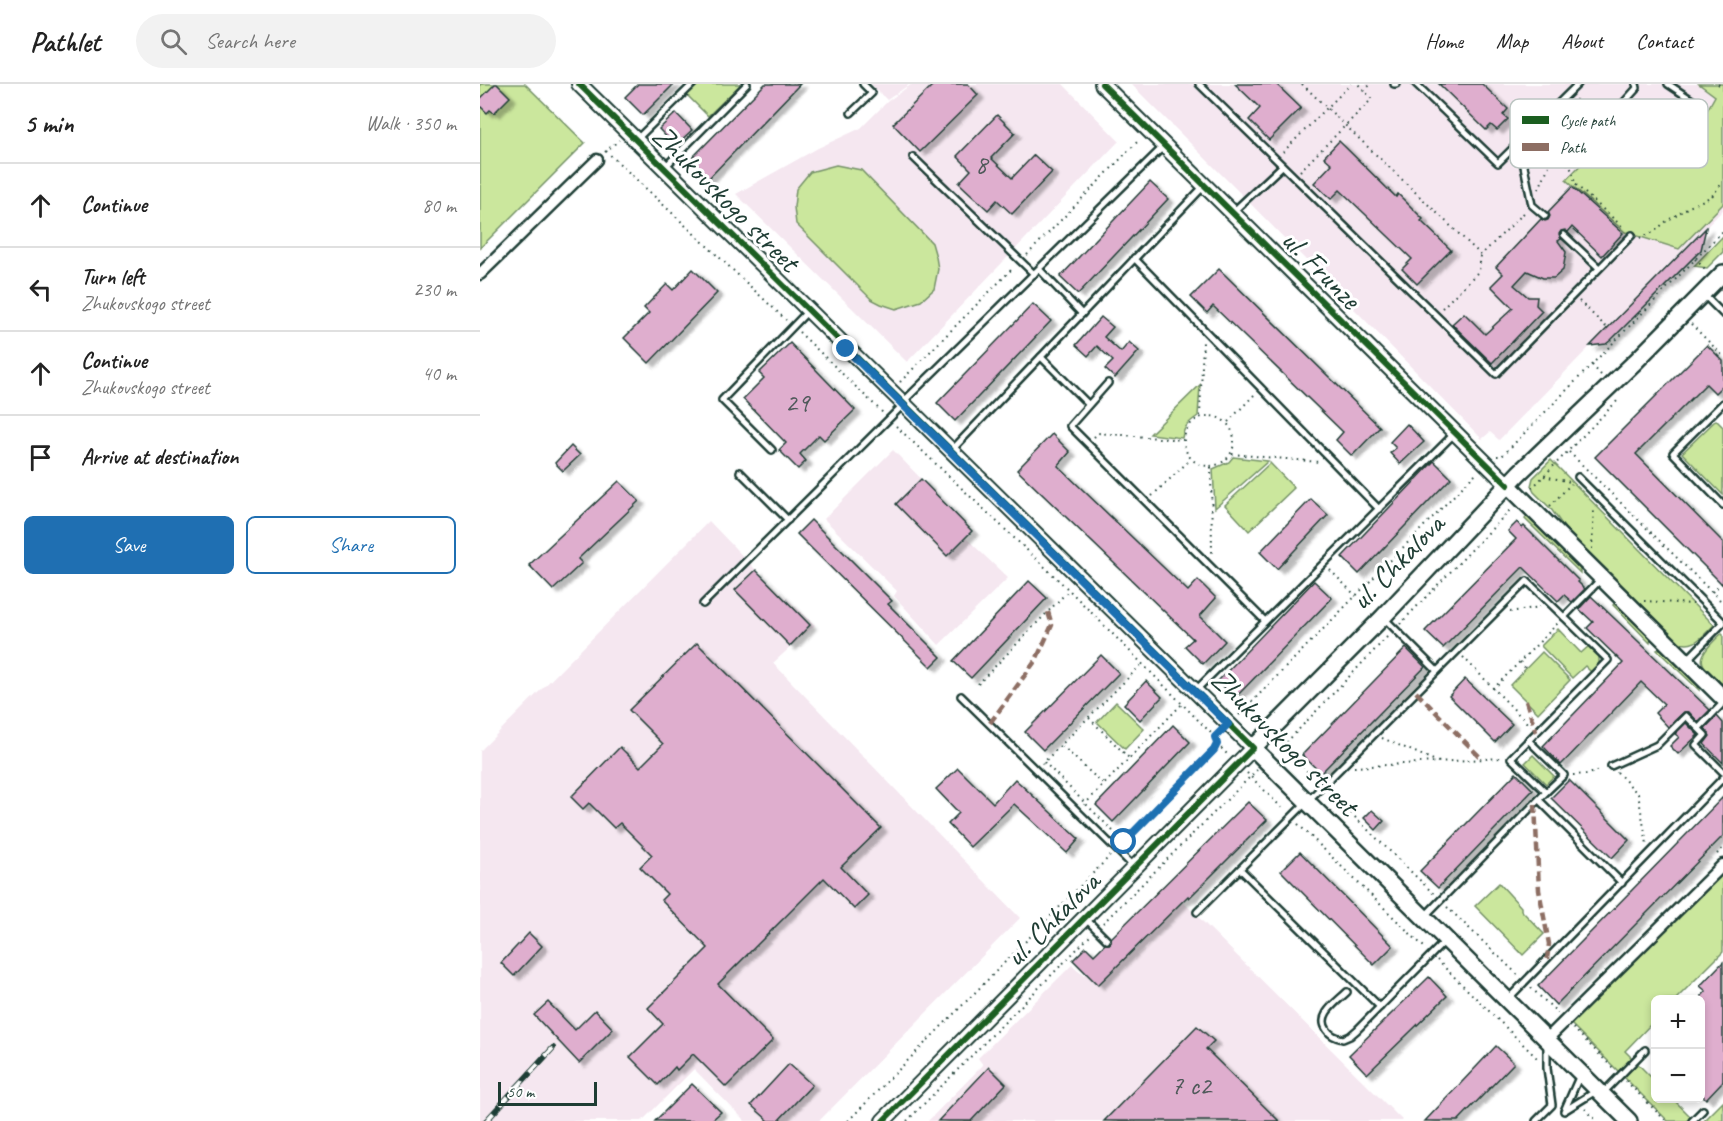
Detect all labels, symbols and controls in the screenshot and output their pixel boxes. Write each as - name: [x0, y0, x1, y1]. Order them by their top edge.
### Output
- search box: [136, 14, 556, 68]
- text: Pathlet: [30, 24, 100, 59]
- icon: search: [157, 25, 190, 58]
- text: Search here: [205, 27, 295, 55]
- text: Home: [1425, 28, 1463, 54]
- text: Map: [1496, 28, 1528, 54]
- text: About: [1561, 28, 1603, 54]
- text: Contact: [1636, 28, 1693, 54]
- legend: [1510, 99, 1708, 168]
- text: 5 min: [24, 107, 73, 140]
- text: Walk · 350 m: [366, 111, 456, 136]
- text: Cycle path: [1560, 111, 1616, 131]
- street label: Zhukovskogo street: [644, 116, 810, 282]
- text: Path: [1560, 138, 1587, 158]
- house number: 8: [975, 147, 990, 181]
- icon: ahead: [24, 189, 57, 222]
- text: Continue: [81, 191, 147, 219]
- text: 80 m: [422, 193, 456, 218]
- street label: ul. Frunze: [1273, 221, 1371, 319]
- text: Turn left: [81, 263, 145, 291]
- icon: left: [24, 273, 57, 306]
- text: 230 m: [413, 277, 456, 302]
- text: Zhukovskogo street: [81, 291, 210, 316]
- route end: [832, 335, 858, 361]
- text: Continue: [81, 347, 147, 375]
- icon: ahead: [24, 357, 57, 390]
- text: 40 m: [422, 361, 456, 386]
- text: Zhukovskogo street: [81, 375, 210, 400]
- house number: 29: [785, 385, 811, 419]
- icon: arrive: [24, 441, 57, 474]
- text: Arrive at destination: [81, 443, 238, 471]
- street label: ul. Chkalova: [1342, 504, 1454, 618]
- button: Save: [24, 516, 234, 574]
- button: Share: [246, 516, 456, 574]
- street label: Zhukovskogo street: [1203, 660, 1369, 826]
- route start: [1110, 828, 1136, 854]
- street label: ul. Chkalova: [996, 861, 1110, 975]
- map controls: [1651, 995, 1705, 1103]
- button: +: [1651, 995, 1705, 1049]
- button: −: [1651, 1049, 1705, 1103]
- house number: 7 с2: [1171, 1068, 1213, 1102]
- scale bar: [498, 1079, 597, 1106]
- text: 50 m: [507, 1082, 534, 1102]

